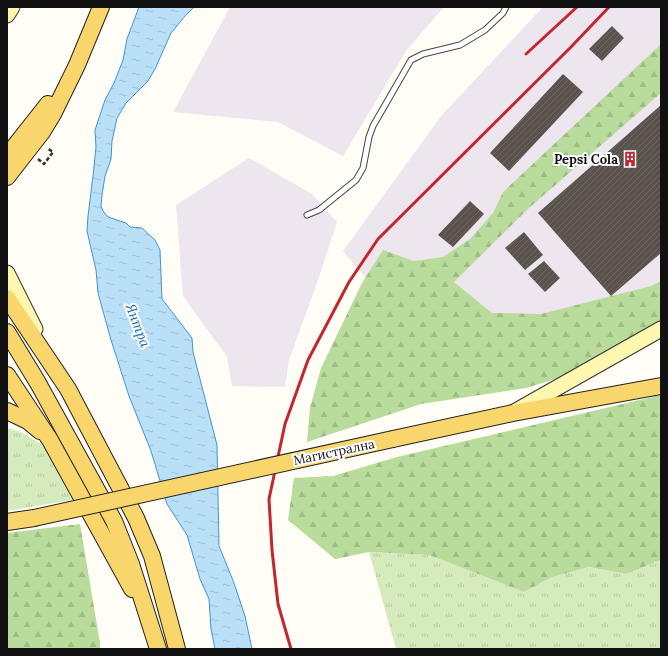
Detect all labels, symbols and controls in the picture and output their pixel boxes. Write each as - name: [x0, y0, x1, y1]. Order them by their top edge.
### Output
- building icon: Pepsi Cola: [621, 150, 639, 168]
- place label: Pepsi Cola: [554, 151, 618, 168]
- water label: Янтра: [121, 300, 155, 350]
- street label: Магистрална: [292, 435, 377, 469]

